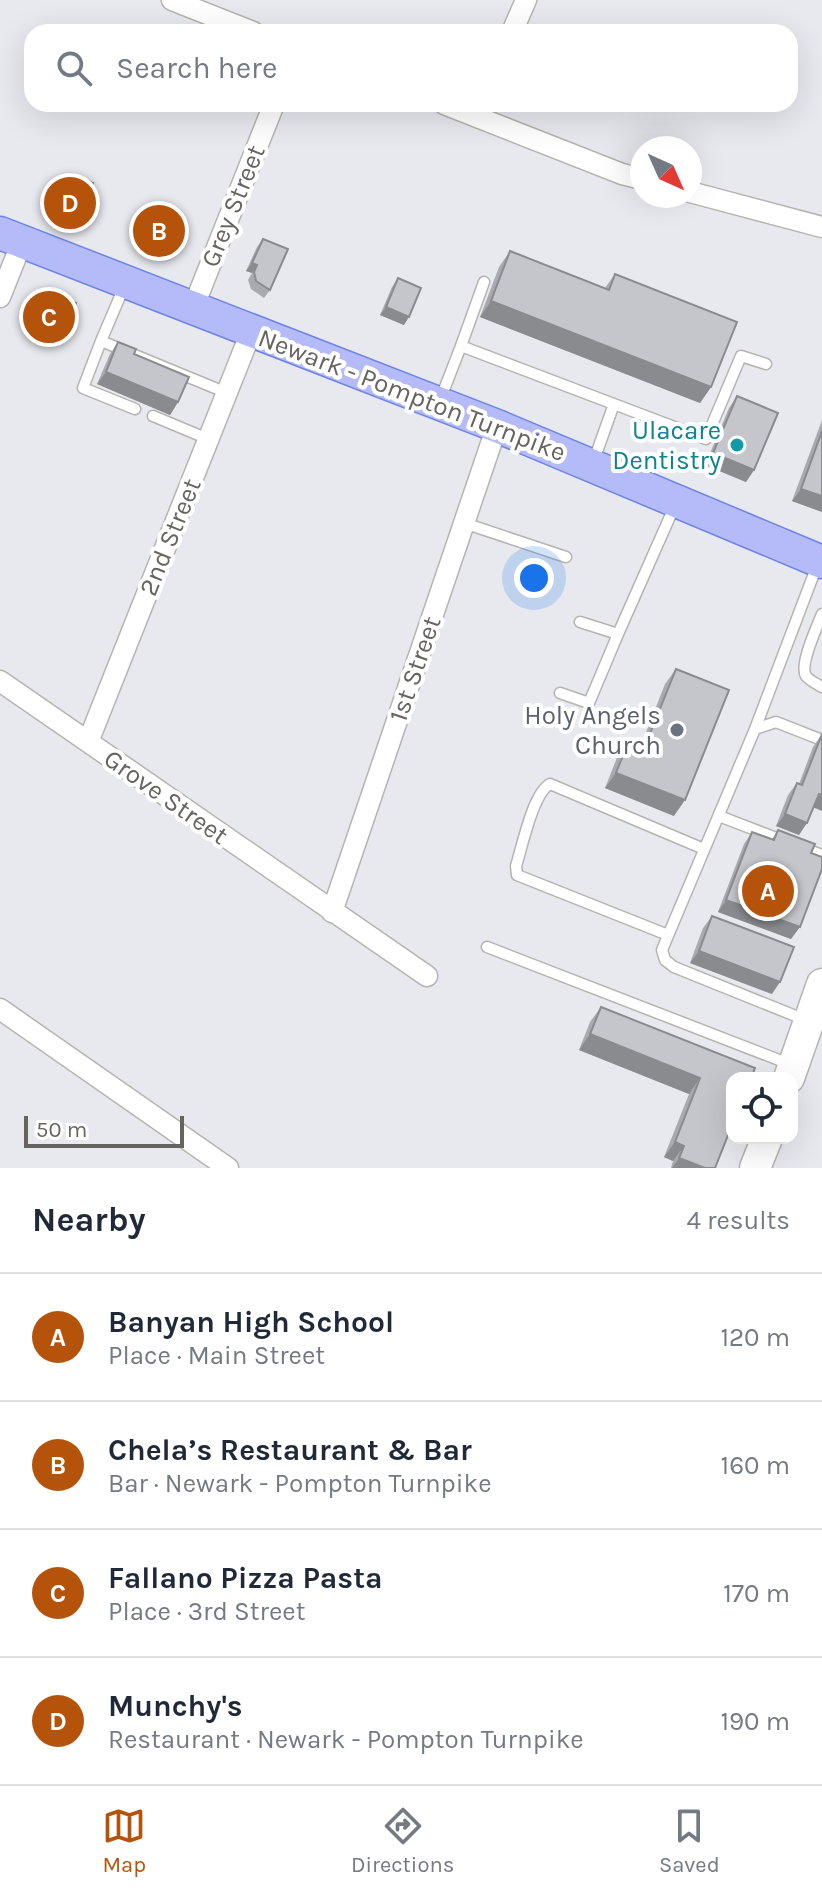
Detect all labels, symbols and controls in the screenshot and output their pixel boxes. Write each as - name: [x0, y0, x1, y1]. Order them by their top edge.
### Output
- search box: [24, 24, 798, 112]
- icon: search: [52, 46, 96, 90]
- text: Search here: [116, 50, 277, 86]
- north arrow: [630, 136, 702, 208]
- street label: Grey Street: [194, 140, 272, 272]
- pin: D: [44, 173, 96, 233]
- pin: B: [133, 201, 185, 261]
- pin: C: [23, 287, 75, 347]
- street label: Newark - Pompton Turnpike: [254, 322, 570, 468]
- place label: Ulacare Dentistry: [612, 415, 721, 476]
- marker: Ulacare Dentistry: [728, 436, 746, 454]
- street label: 2nd Street: [132, 474, 208, 600]
- your location: [514, 558, 554, 598]
- street label: 1st Street: [383, 612, 448, 726]
- place label: Holy Angels Church: [524, 700, 661, 761]
- marker: Holy Angels Church: [668, 721, 686, 739]
- street label: Grove Street: [98, 743, 234, 851]
- pin: A: [742, 861, 794, 921]
- map controls: [726, 1072, 798, 1144]
- button: locate: [726, 1072, 798, 1144]
- scale bar: [24, 1112, 184, 1148]
- text: 50 m: [36, 1117, 87, 1143]
- text: Nearby: [32, 1200, 146, 1240]
- text: 4 results: [686, 1205, 790, 1236]
- text: Banyan High School: [108, 1304, 394, 1340]
- text: A: [50, 1322, 66, 1353]
- text: 120 m: [720, 1322, 790, 1353]
- text: Place · Main Street: [108, 1340, 325, 1371]
- text: Chela’s Restaurant & Bar: [108, 1432, 472, 1468]
- text: B: [50, 1450, 66, 1481]
- text: 160 m: [721, 1450, 790, 1481]
- text: Bar · Newark - Pompton Turnpike: [108, 1468, 492, 1499]
- text: Fallano Pizza Pasta: [108, 1560, 383, 1596]
- text: C: [50, 1578, 66, 1609]
- text: 170 m: [723, 1578, 790, 1609]
- text: Place · 3rd Street: [108, 1596, 305, 1627]
- text: Munchy's: [108, 1688, 243, 1724]
- text: D: [49, 1706, 67, 1737]
- text: 190 m: [720, 1706, 790, 1737]
- text: Restaurant · Newark - Pompton Turnpike: [108, 1724, 584, 1755]
- tab: Map: [102, 1804, 146, 1878]
- tab: Directions: [351, 1804, 454, 1878]
- tab: Saved: [659, 1804, 720, 1878]

